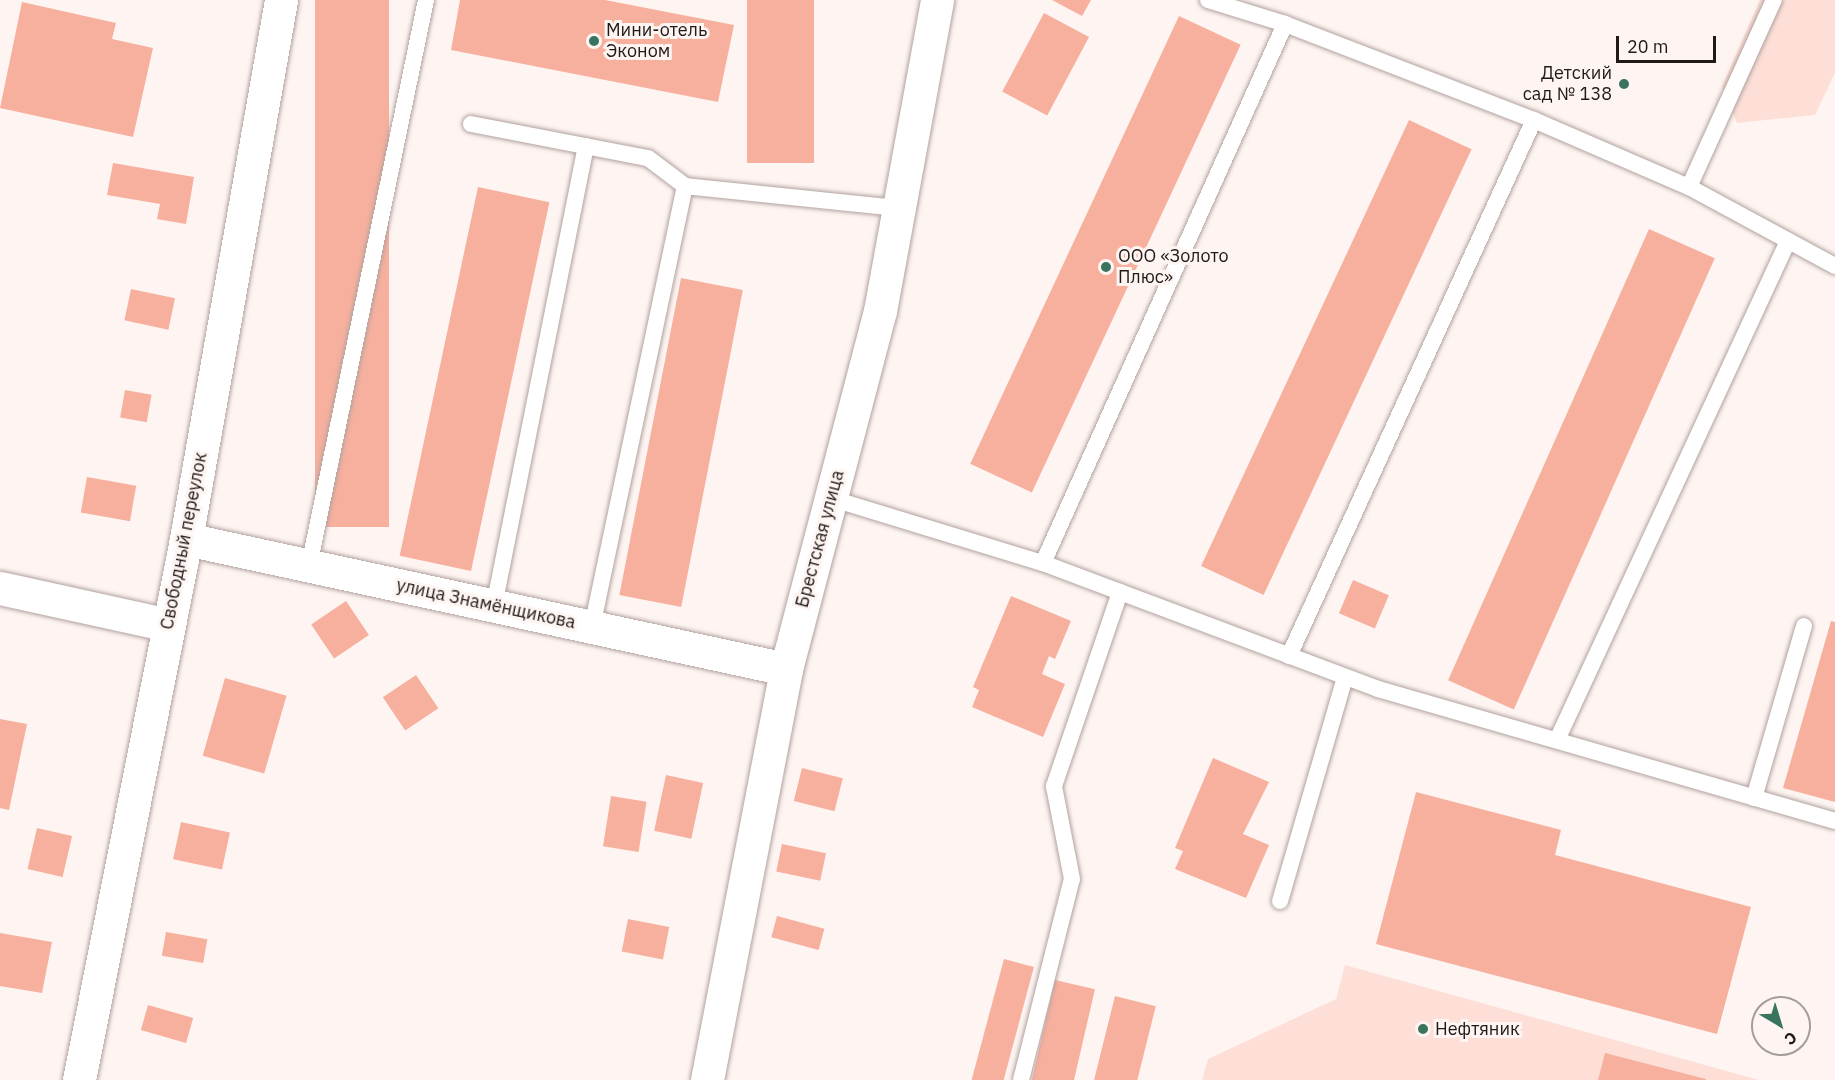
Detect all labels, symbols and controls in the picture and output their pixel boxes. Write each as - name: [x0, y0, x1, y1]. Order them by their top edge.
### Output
- place label: Мини-отель Эконом: [606, 20, 707, 63]
- scale bar: [1619, 24, 1720, 62]
- marker: Мини-отель Эконом: [587, 34, 601, 48]
- text: 20 m: [1627, 35, 1669, 58]
- place label: Детский сад № 138: [1523, 63, 1612, 106]
- marker: Детский сад № 138: [1617, 77, 1631, 91]
- place label: ООО «Золото Плюс»: [1118, 246, 1229, 288]
- marker: ООО «Золото Плюс»: [1099, 260, 1113, 274]
- street label: Свободный переулок: [156, 451, 212, 631]
- street label: Брестская улица: [791, 468, 849, 610]
- street label: улица Знамёнщикова: [394, 574, 578, 634]
- north arrow: [1751, 996, 1811, 1056]
- place label: Нефтяник: [1435, 1018, 1520, 1040]
- marker: Нефтяник: [1416, 1022, 1430, 1036]
- text: С: [1781, 1028, 1801, 1050]

